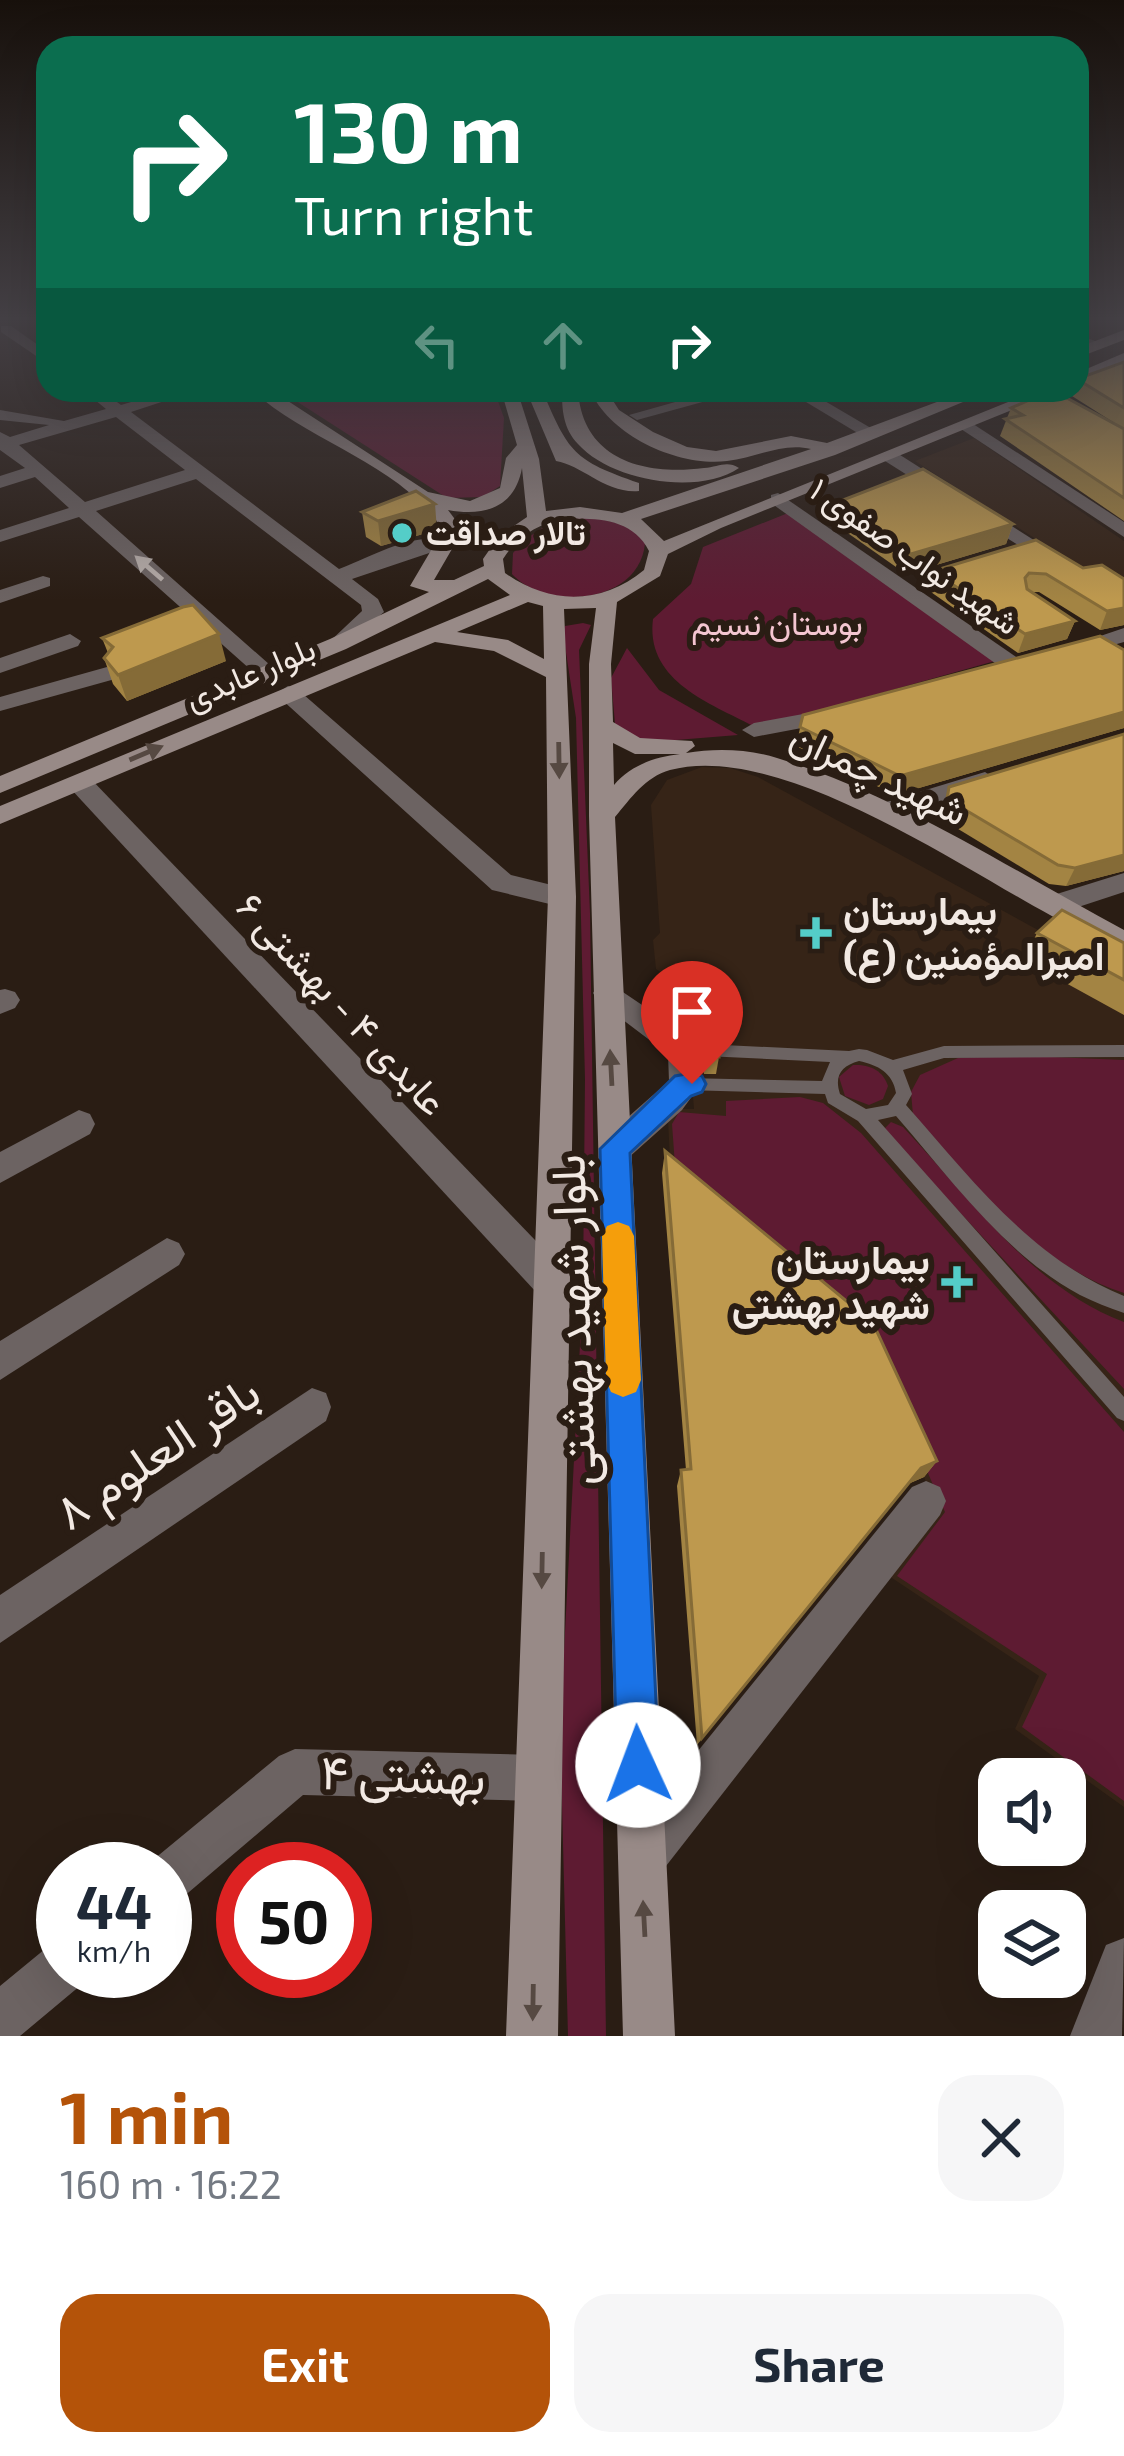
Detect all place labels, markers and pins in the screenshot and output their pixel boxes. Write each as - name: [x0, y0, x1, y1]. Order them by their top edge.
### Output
- place label: تالار صداقت: [426, 512, 586, 554]
- marker: تالار صداقت: [389, 520, 415, 546]
- place label: بیمارستان امیرالمؤمنین (ع): [843, 886, 1105, 983]
- marker: بیمارستان امیرالمؤمنین (ع): [800, 917, 832, 949]
- pin: [641, 961, 743, 1084]
- place label: بیمارستان شهید بهشتی: [732, 1235, 930, 1330]
- marker: بیمارستان شهید بهشتی: [941, 1266, 973, 1298]

